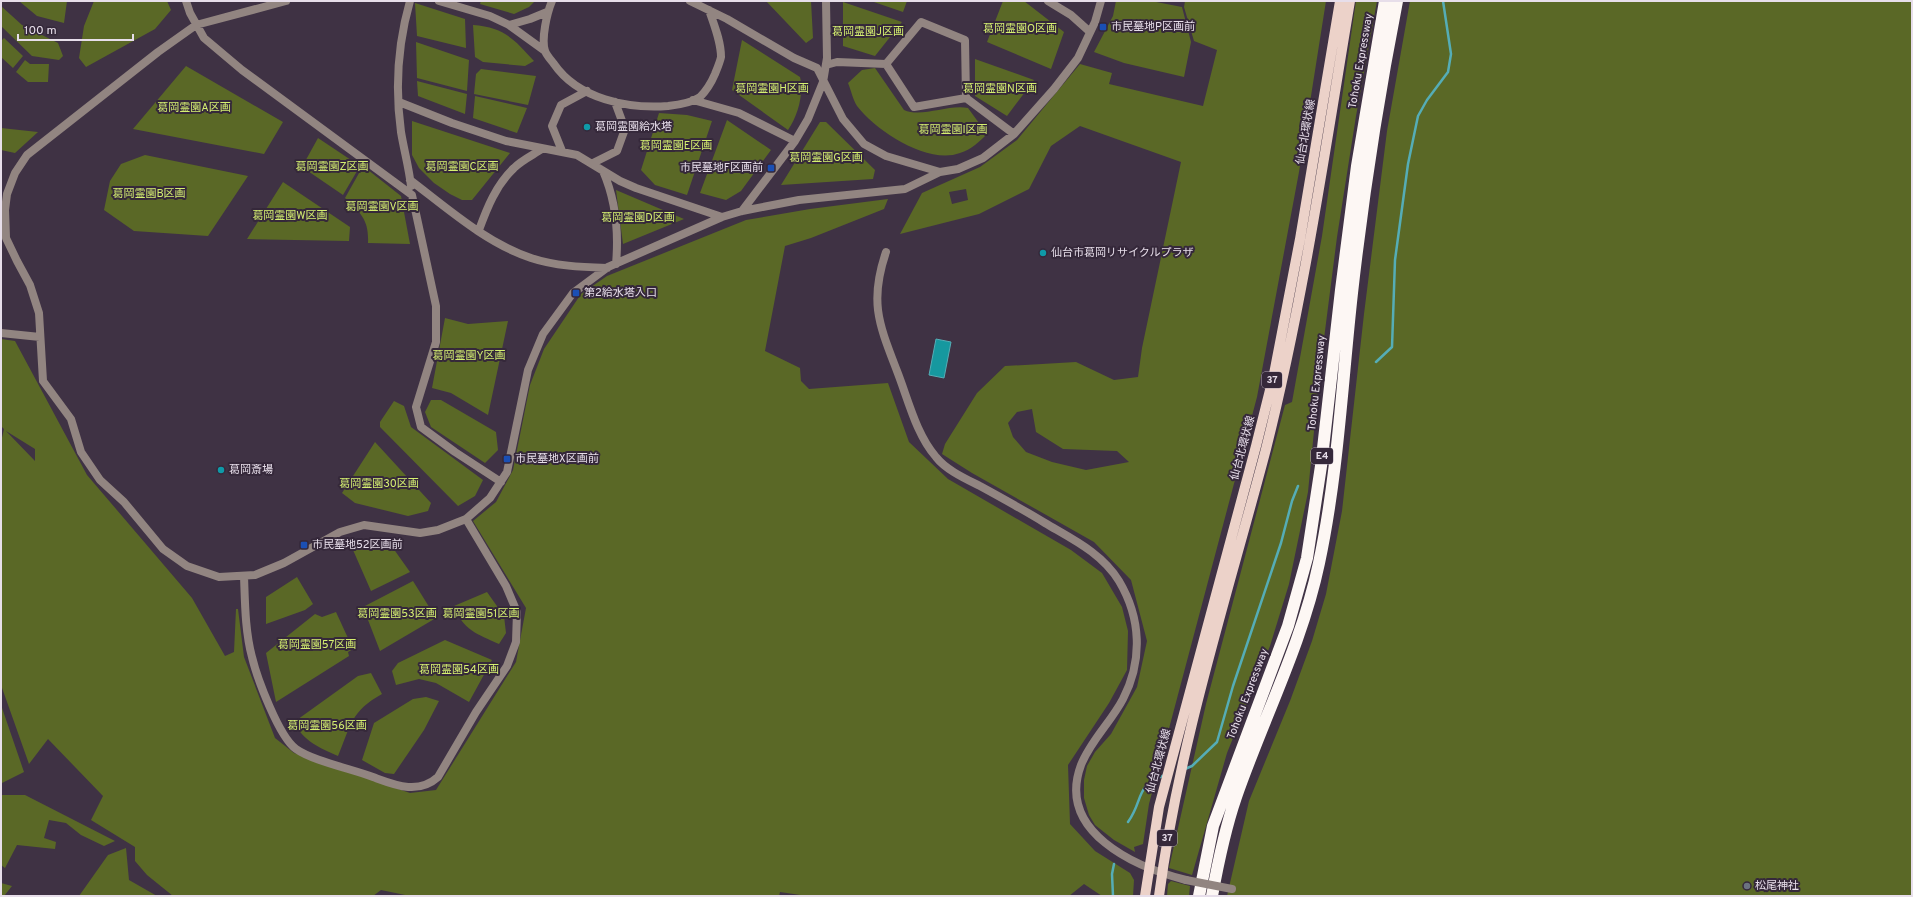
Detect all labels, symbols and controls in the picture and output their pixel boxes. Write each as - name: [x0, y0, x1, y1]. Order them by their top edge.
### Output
- street label: Tohoku Expressway: [1346, 12, 1376, 110]
- scale bar: [18, 16, 133, 42]
- place label: 市民墓地P区画前: [1111, 20, 1195, 34]
- park label: 葛岡霊園O区画: [983, 22, 1057, 36]
- marker: 市民墓地P区画前: [1098, 22, 1108, 32]
- text: 100 m: [24, 23, 57, 39]
- park label: 葛岡霊園J区画: [832, 25, 904, 39]
- park label: 葛岡霊園H区画: [735, 82, 809, 96]
- park label: 葛岡霊園N区画: [963, 82, 1037, 96]
- street label: 仙台北環状線: [1293, 98, 1319, 166]
- park label: 葛岡霊園A区画: [157, 101, 231, 115]
- place label: 葛岡霊園給水塔: [595, 120, 672, 134]
- marker: 葛岡霊園給水塔: [582, 122, 592, 132]
- park label: 葛岡霊園I区画: [918, 123, 988, 137]
- park label: 葛岡霊園E区画: [640, 139, 712, 153]
- park label: 葛岡霊園G区画: [789, 151, 863, 165]
- park label: 葛岡霊園Z区画: [295, 160, 369, 174]
- park label: 葛岡霊園C区画: [425, 160, 499, 174]
- place label: 市民墓地F区画前: [680, 161, 763, 175]
- marker: 市民墓地F区画前: [766, 163, 776, 173]
- park label: 葛岡霊園B区画: [112, 187, 186, 201]
- park label: 葛岡霊園V区画: [345, 200, 419, 214]
- park label: 葛岡霊園W区画: [252, 209, 328, 223]
- park label: 葛岡霊園D区画: [601, 211, 675, 225]
- place label: 仙台市葛岡リサイクルプラザ: [1051, 246, 1193, 260]
- marker: 仙台市葛岡リサイクルプラザ: [1038, 248, 1048, 258]
- place label: 第2給水塔入口: [584, 286, 657, 300]
- marker: 第2給水塔入口: [571, 288, 581, 298]
- street label: Tohoku Expressway: [1305, 334, 1329, 432]
- park label: 葛岡霊園Y区画: [432, 349, 506, 363]
- road number: 37: [1262, 372, 1282, 388]
- street label: 仙台北環状線: [1228, 414, 1258, 482]
- road number: E4: [1311, 448, 1333, 464]
- place label: 市民墓地X区画前: [515, 452, 599, 466]
- marker: 市民墓地X区画前: [502, 454, 512, 464]
- place label: 葛岡斎場: [229, 463, 273, 477]
- marker: 葛岡斎場: [216, 465, 226, 475]
- park label: 葛岡霊園30区画: [339, 477, 419, 491]
- place label: 市民墓地52区画前: [312, 538, 403, 552]
- marker: 市民墓地52区画前: [299, 540, 309, 550]
- park label: 葛岡霊園53区画: [357, 607, 437, 621]
- park label: 葛岡霊園51区画: [443, 607, 519, 621]
- park label: 葛岡霊園57区画: [278, 638, 356, 652]
- street label: Tohoku Expressway: [1224, 646, 1272, 742]
- park label: 葛岡霊園54区画: [419, 663, 499, 677]
- park label: 葛岡霊園56区画: [287, 719, 367, 733]
- street label: 仙台北環状線: [1144, 727, 1174, 795]
- road number: 37: [1157, 830, 1177, 846]
- place label: 松尾神社: [1755, 879, 1799, 893]
- marker: 松尾神社: [1742, 881, 1752, 891]

